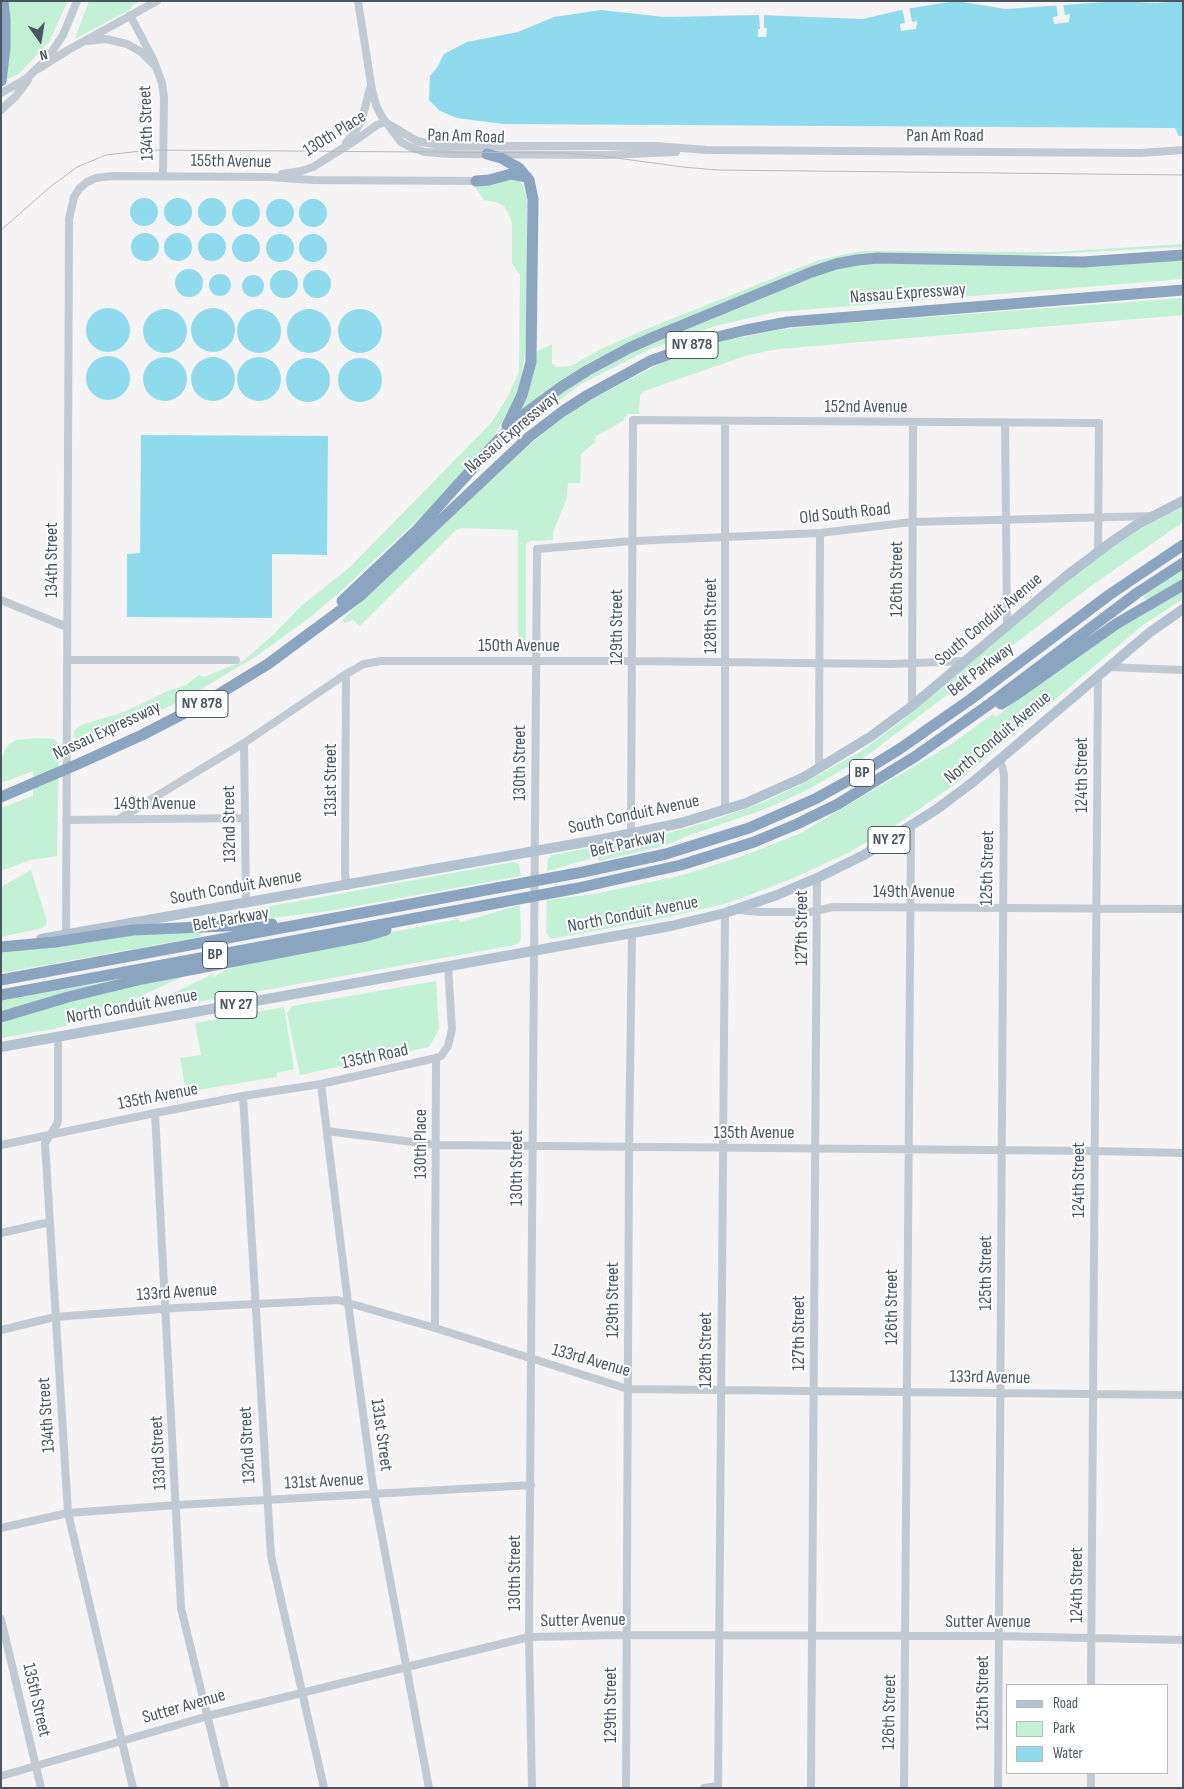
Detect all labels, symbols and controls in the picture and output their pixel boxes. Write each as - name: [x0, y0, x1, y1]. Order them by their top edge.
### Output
- north arrow: [15, 15, 65, 65]
- text: N: [38, 46, 49, 64]
- street label: 134th Street: [135, 85, 159, 161]
- street label: 130th Place: [300, 106, 370, 162]
- street label: Pan Am Road: [427, 125, 505, 149]
- street label: Pan Am Road: [906, 125, 984, 147]
- street label: 155th Avenue: [190, 150, 272, 174]
- street label: Nassau Expressway: [849, 279, 967, 309]
- road number: NY 878: [666, 332, 718, 358]
- street label: Nassau Expressway: [461, 387, 563, 479]
- street label: 152nd Avenue: [825, 396, 907, 418]
- street label: Old South Road: [798, 498, 892, 530]
- street label: 134th Street: [41, 522, 63, 598]
- street label: 126th Street: [886, 541, 908, 617]
- street label: South Conduit Avenue: [931, 569, 1047, 671]
- street label: 128th Street: [700, 578, 722, 654]
- street label: 129th Street: [606, 589, 628, 665]
- street label: 150th Avenue: [478, 635, 560, 657]
- street label: Belt Parkway: [944, 638, 1018, 702]
- street label: North Conduit Avenue: [940, 687, 1056, 789]
- road number: NY 878: [176, 691, 228, 718]
- street label: Nassau Expressway: [50, 697, 164, 765]
- street label: 130th Street: [509, 725, 531, 801]
- street label: 124th Street: [1071, 737, 1093, 813]
- street label: 131st Street: [320, 744, 342, 816]
- road number: BP: [850, 760, 874, 786]
- street label: 132nd Street: [219, 785, 241, 863]
- street label: South Conduit Avenue: [567, 791, 701, 839]
- street label: 149th Avenue: [114, 793, 196, 815]
- street label: Belt Parkway: [588, 825, 668, 863]
- road number: NY 27: [868, 826, 910, 854]
- street label: 125th Street: [977, 830, 999, 906]
- street label: South Conduit Avenue: [169, 866, 303, 910]
- street label: 149th Avenue: [873, 881, 955, 903]
- street label: 127th Street: [791, 890, 813, 966]
- street label: North Conduit Avenue: [566, 892, 700, 938]
- street label: Belt Parkway: [191, 903, 271, 937]
- road number: BP: [202, 942, 228, 968]
- street label: North Conduit Avenue: [65, 985, 199, 1029]
- road number: NY 27: [215, 992, 257, 1018]
- street label: 135th Road: [340, 1039, 410, 1075]
- street label: 135th Avenue: [116, 1079, 200, 1115]
- street label: 130th Place: [410, 1109, 432, 1179]
- street label: 135th Avenue: [713, 1122, 795, 1144]
- street label: 130th Street: [506, 1130, 528, 1206]
- street label: 124th Street: [1068, 1142, 1090, 1218]
- street label: 125th Street: [975, 1235, 997, 1311]
- street label: 129th Street: [602, 1262, 624, 1338]
- street label: 126th Street: [881, 1269, 903, 1345]
- street label: 133rd Avenue: [136, 1279, 218, 1307]
- street label: 127th Street: [788, 1295, 810, 1371]
- street label: 128th Street: [695, 1312, 717, 1388]
- street label: 133rd Avenue: [549, 1340, 633, 1382]
- street label: 133rd Avenue: [949, 1366, 1031, 1390]
- street label: 134th Street: [34, 1377, 60, 1453]
- street label: 131st Street: [365, 1397, 397, 1473]
- street label: 132nd Street: [235, 1406, 261, 1484]
- street label: 133rd Street: [146, 1415, 172, 1491]
- street label: 131st Avenue: [284, 1469, 364, 1495]
- street label: 130th Street: [504, 1535, 526, 1611]
- street label: 124th Street: [1066, 1547, 1088, 1623]
- street label: Sutter Avenue: [540, 1609, 626, 1633]
- street label: Sutter Avenue: [945, 1611, 1031, 1633]
- street label: 125th Street: [972, 1655, 994, 1731]
- street label: 135th Street: [17, 1661, 55, 1739]
- street label: 129th Street: [600, 1667, 622, 1743]
- street label: 126th Street: [879, 1674, 901, 1750]
- legend: [1006, 1684, 1169, 1774]
- street label: Sutter Avenue: [140, 1685, 228, 1729]
- text: Road: [1053, 1694, 1078, 1713]
- text: Park: [1053, 1719, 1075, 1738]
- text: Water: [1053, 1744, 1083, 1763]

